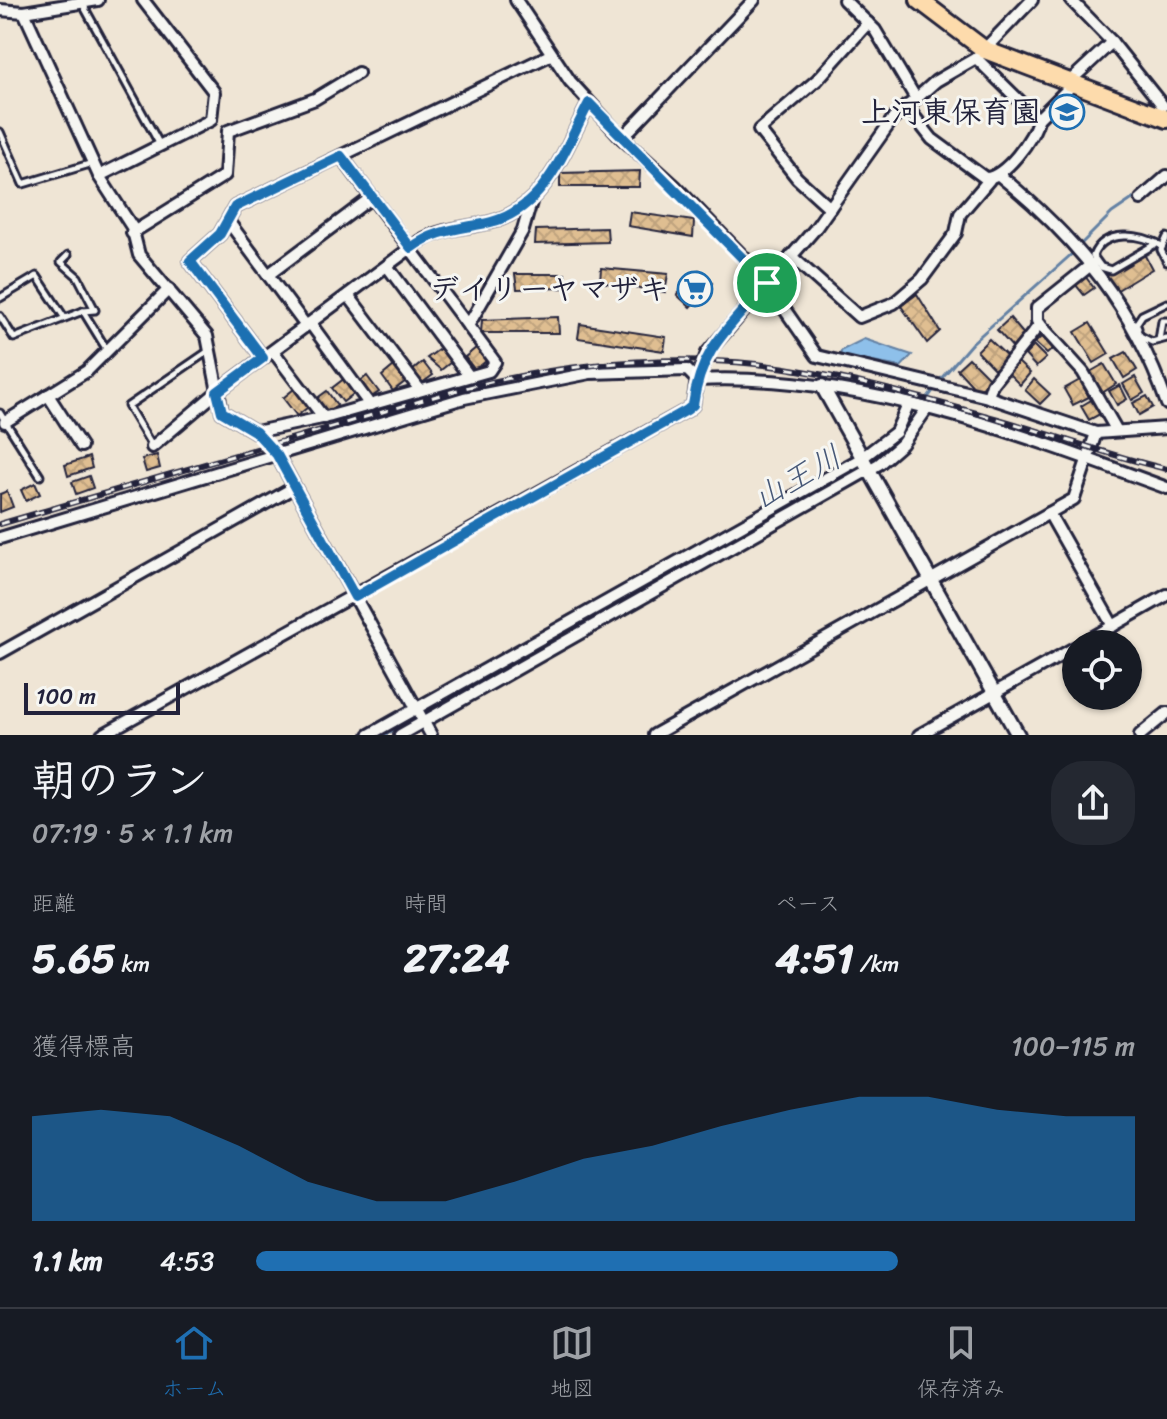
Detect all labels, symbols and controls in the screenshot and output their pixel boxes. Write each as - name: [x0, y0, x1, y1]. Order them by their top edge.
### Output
- place label: 上河東保育園: [861, 85, 1041, 139]
- school or university icon: 上河東保育園: [1048, 93, 1086, 131]
- pin: [733, 249, 801, 317]
- icon: arrive: [745, 261, 789, 305]
- place label: デイリーヤマザキ: [430, 262, 669, 316]
- supermarket icon: デイリーヤマザキ: [676, 270, 714, 308]
- water label: 山王川: [741, 429, 853, 526]
- map controls: [1062, 630, 1142, 710]
- button: locate: [1062, 630, 1142, 710]
- text: 100 m: [36, 677, 96, 716]
- scale bar: [24, 679, 180, 715]
- text: 朝のラン: [32, 741, 208, 819]
- button: share: [1051, 761, 1135, 845]
- text: 07:19 · 5 × 1.1 km: [32, 810, 233, 856]
- text: 距離: [32, 884, 76, 923]
- text: 時間: [404, 884, 448, 923]
- text: ペース: [775, 884, 840, 923]
- text: 5.65: [32, 923, 116, 994]
- text: 27:24: [404, 923, 510, 994]
- text: 4:51: [775, 923, 854, 994]
- text: km: [116, 945, 150, 984]
- text: /km: [854, 945, 899, 984]
- text: 獲得標高: [32, 1023, 136, 1069]
- text: 100–115 m: [1011, 1023, 1135, 1069]
- text: 1.1 km: [32, 1238, 103, 1284]
- text: 4:53: [160, 1238, 214, 1284]
- tab: ホーム: [162, 1321, 227, 1408]
- tab: 地図: [550, 1321, 594, 1408]
- tab: 保存済み: [917, 1321, 1005, 1408]

